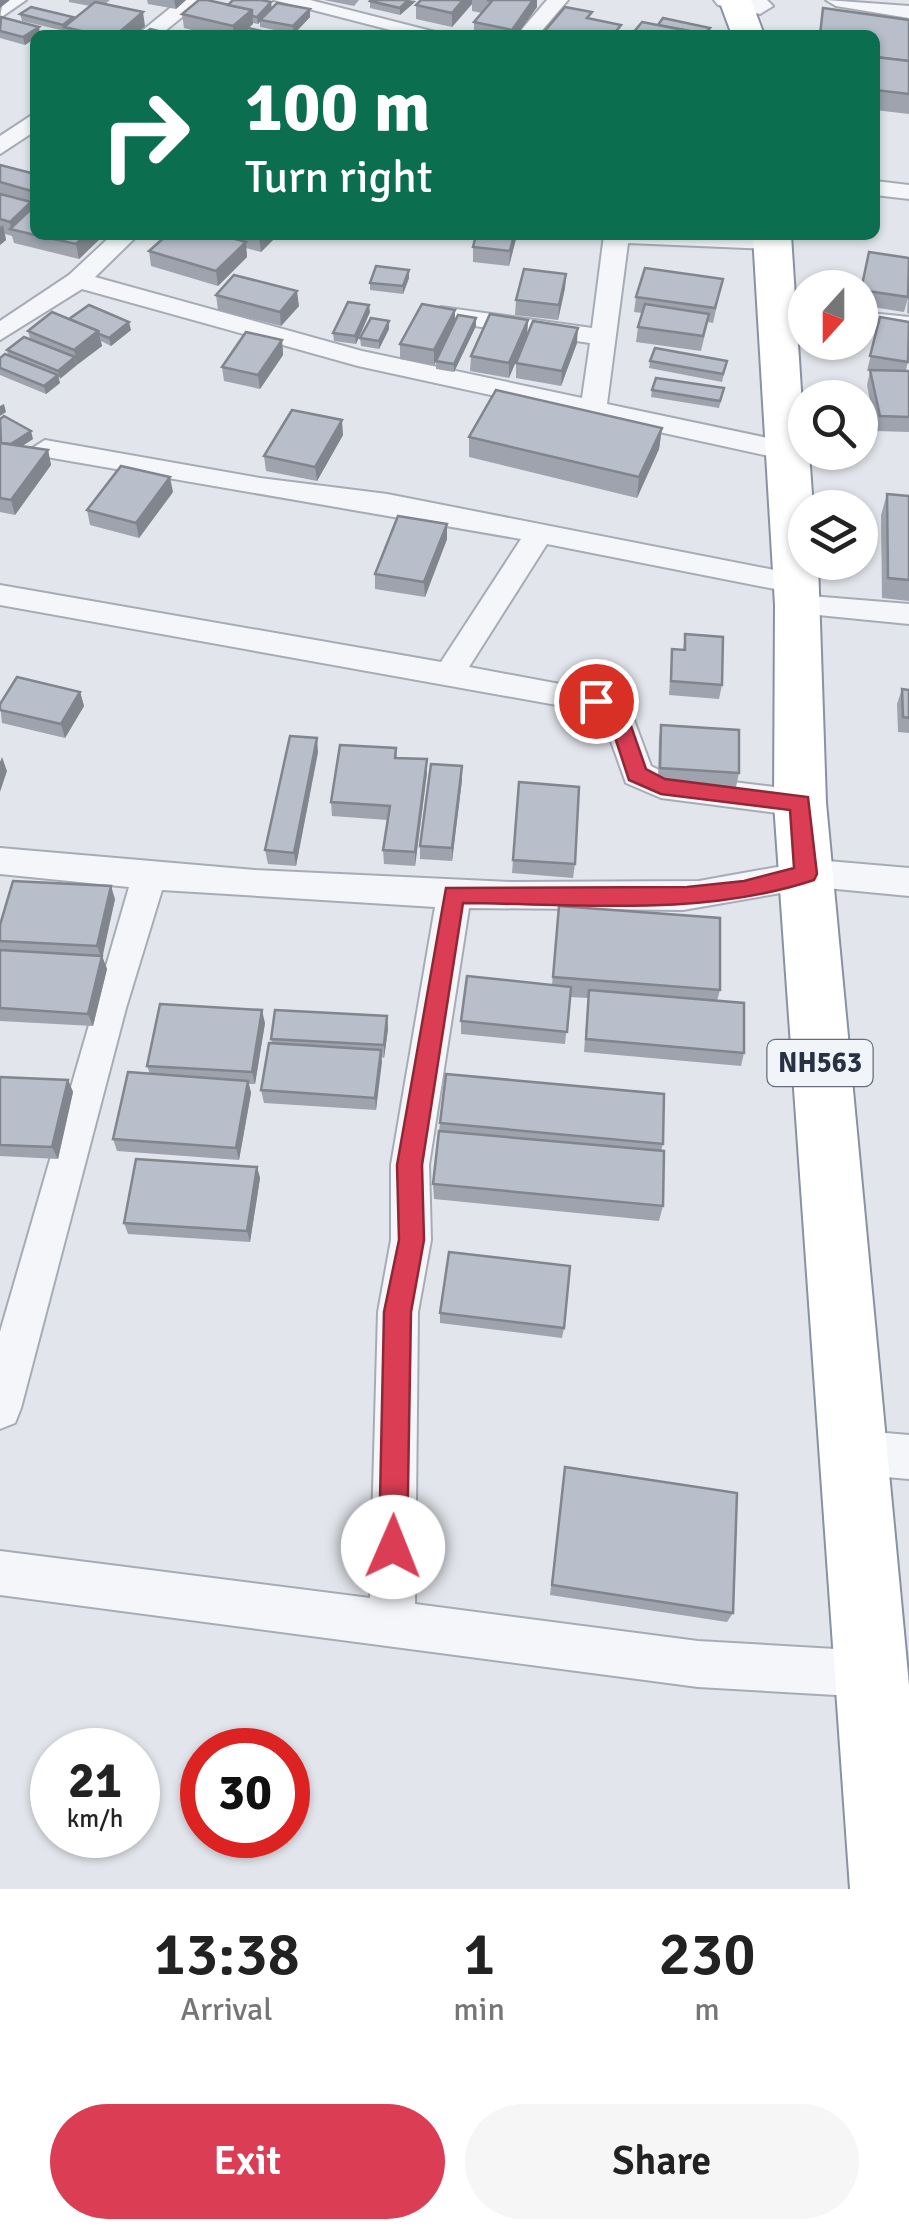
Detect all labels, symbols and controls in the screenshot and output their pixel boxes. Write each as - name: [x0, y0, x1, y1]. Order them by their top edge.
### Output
- text: 100 m: [245, 64, 430, 150]
- icon: right: [80, 70, 210, 200]
- text: Turn right: [245, 150, 433, 205]
- north arrow: [788, 270, 878, 360]
- map controls: [788, 270, 878, 580]
- button: search: [788, 380, 878, 470]
- button: layers: [788, 490, 878, 580]
- pin: [554, 659, 639, 744]
- icon: arrive: [569, 674, 624, 729]
- road number: NH563: [768, 1040, 872, 1086]
- position arrow: [341, 1495, 445, 1599]
- speed limit sign: 30: [180, 1728, 310, 1858]
- text: 21: [68, 1750, 122, 1812]
- text: km/h: [67, 1803, 123, 1834]
- text: 13:38: [153, 1918, 300, 1992]
- text: 1: [463, 1918, 495, 1992]
- text: 230: [658, 1918, 756, 1992]
- text: Arrival: [181, 1990, 273, 2029]
- text: min: [453, 1990, 505, 2029]
- text: m: [694, 1990, 720, 2029]
- button: Exit: [50, 2104, 445, 2219]
- button: Share: [465, 2104, 859, 2219]

